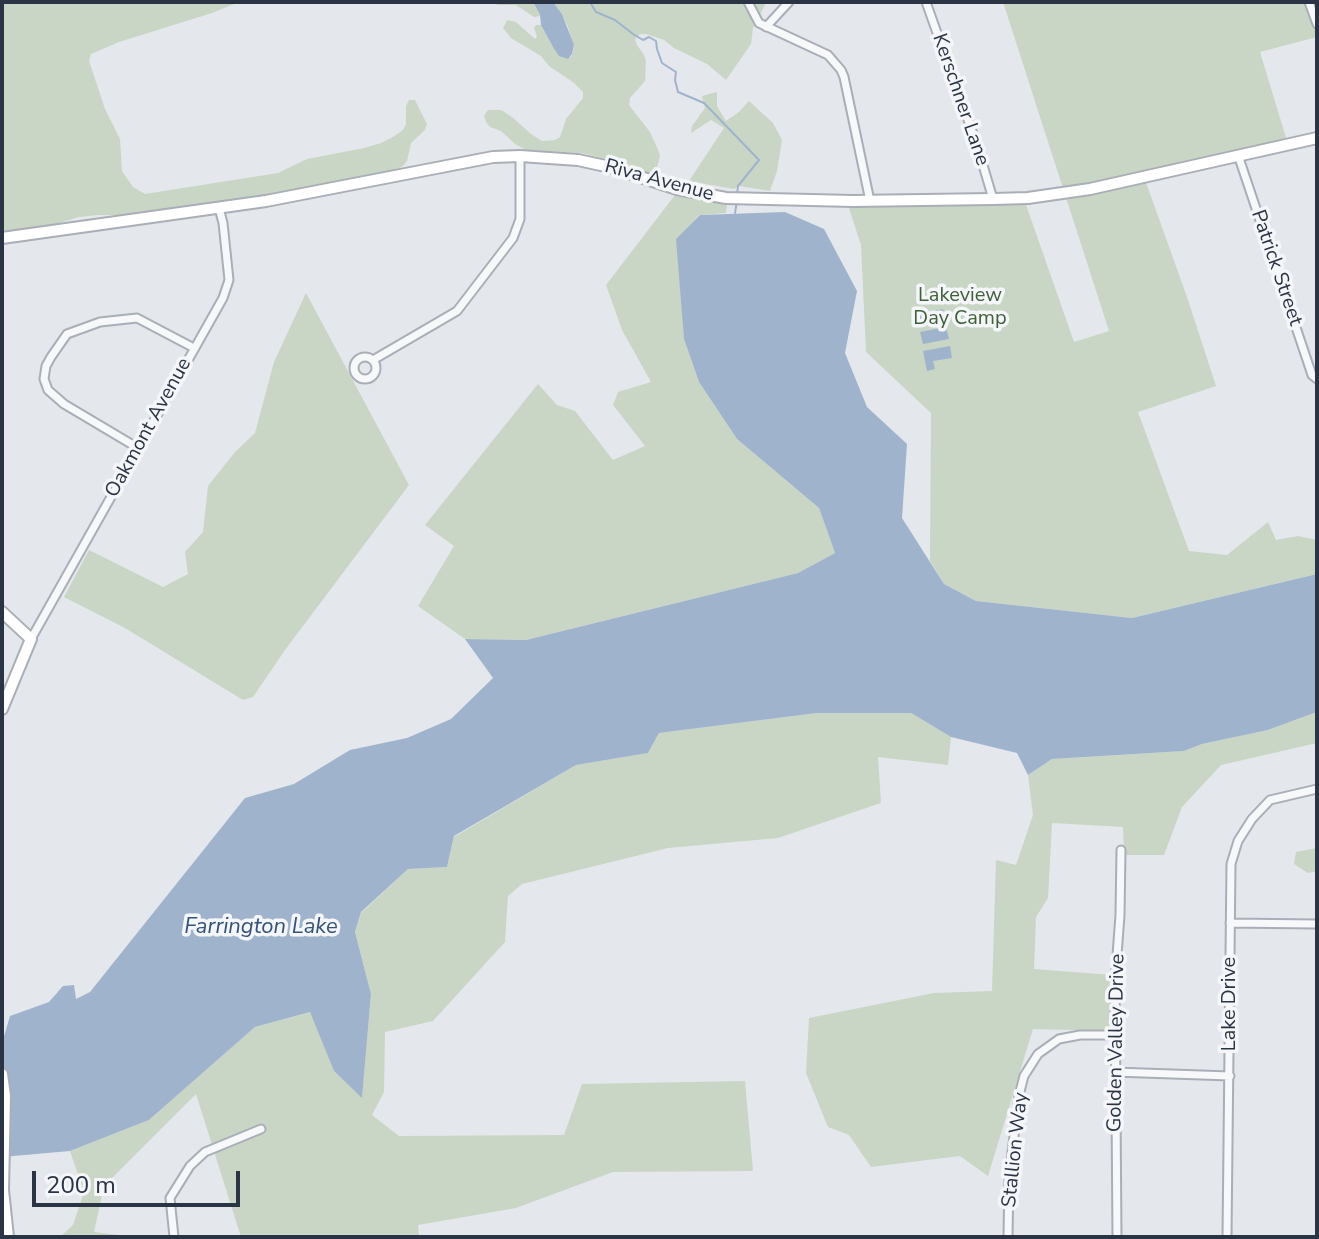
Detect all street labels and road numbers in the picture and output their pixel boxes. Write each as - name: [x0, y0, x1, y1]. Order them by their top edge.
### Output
- street label: Kerschner Lane: [926, 31, 994, 169]
- street label: Riva Avenue: [602, 155, 716, 207]
- street label: Patrick Street: [1245, 207, 1307, 329]
- street label: Oakmont Avenue: [101, 354, 197, 502]
- street label: Golden Valley Drive: [1103, 954, 1131, 1132]
- street label: Lake Drive: [1218, 957, 1242, 1051]
- street label: Stallion Way: [998, 1091, 1034, 1209]

